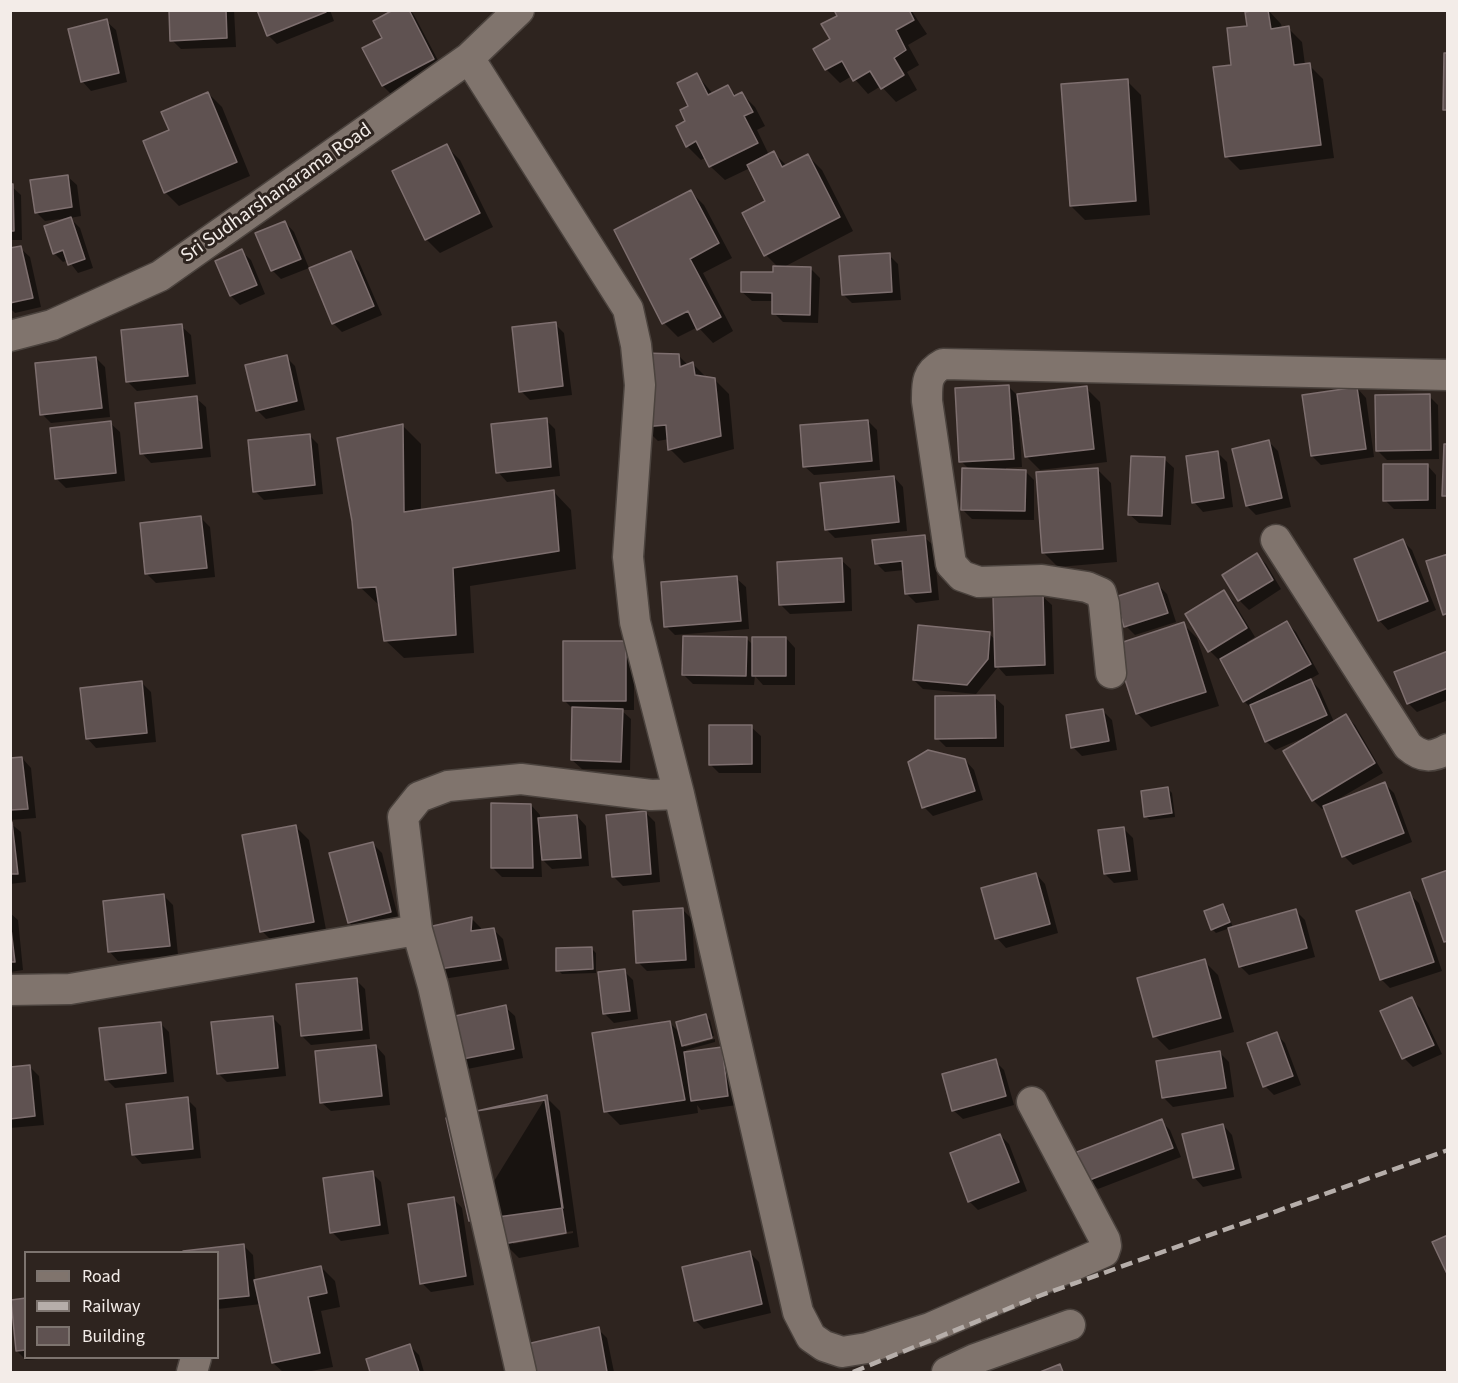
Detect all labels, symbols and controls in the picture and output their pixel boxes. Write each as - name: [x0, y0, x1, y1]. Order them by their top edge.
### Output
- street label: Sri Sudharshanarama Road: [177, 119, 377, 269]
- legend: [24, 1251, 219, 1359]
- text: Road: [82, 1264, 121, 1289]
- text: Railway: [82, 1294, 141, 1319]
- text: Building: [82, 1324, 145, 1349]

